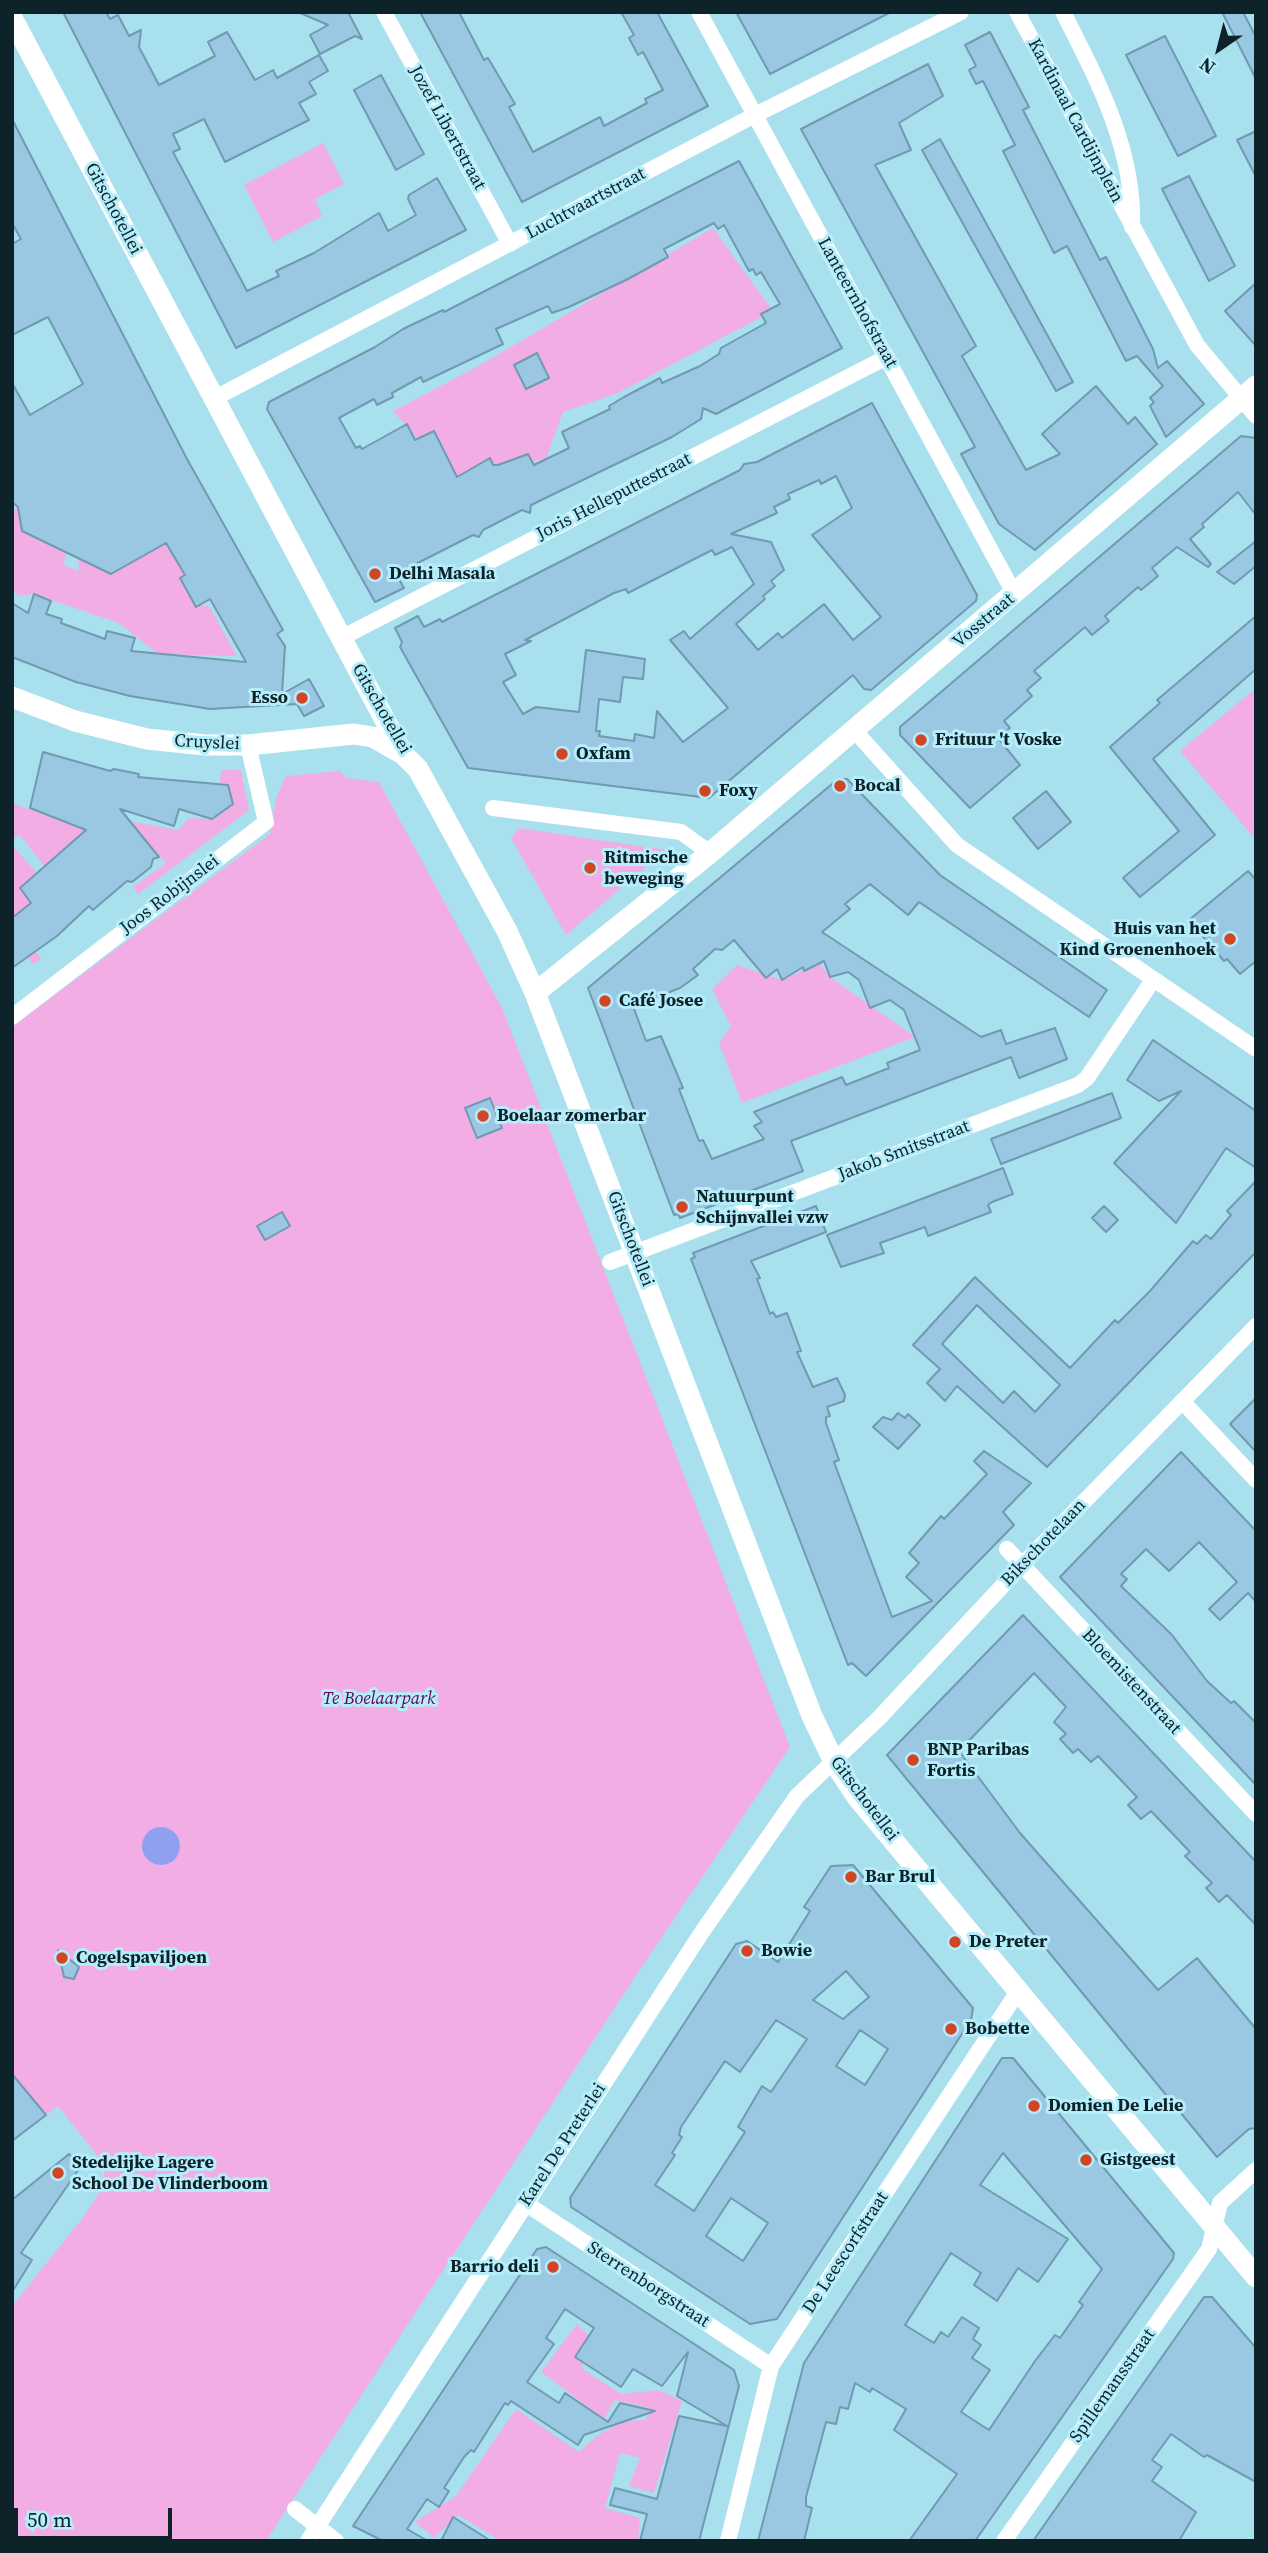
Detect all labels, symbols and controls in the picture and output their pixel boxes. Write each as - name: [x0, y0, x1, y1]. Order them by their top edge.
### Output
- north arrow: [1184, 14, 1254, 84]
- street label: Kardinaal Cardijnplein: [1023, 35, 1127, 207]
- text: N: [1194, 52, 1220, 81]
- street label: Jozef Libertstraat: [404, 62, 490, 194]
- street label: Gitschotellei: [80, 160, 146, 258]
- street label: Luchtvaartstraat: [523, 163, 649, 245]
- street label: Lanteernhofstraat: [812, 234, 902, 372]
- street label: Joris Helleputtestraat: [533, 449, 695, 545]
- place label: Delhi Masala: [389, 563, 495, 585]
- marker: Delhi Masala: [367, 566, 383, 582]
- street label: Vosstraat: [949, 589, 1019, 653]
- street label: Gitschotellei: [347, 660, 415, 758]
- place label: Esso: [251, 687, 288, 709]
- marker: Esso: [294, 690, 310, 706]
- place label: Frituur 't Voske: [935, 729, 1062, 751]
- street label: Cruyslei: [174, 730, 240, 756]
- marker: Frituur 't Voske: [913, 732, 929, 748]
- place label: Oxfam: [576, 743, 631, 765]
- marker: Oxfam: [554, 746, 570, 762]
- place label: Bocal: [854, 775, 901, 797]
- marker: Bocal: [832, 778, 848, 794]
- place label: Foxy: [719, 780, 758, 802]
- marker: Foxy: [697, 783, 713, 799]
- place label: Ritmische beweging: [604, 847, 688, 890]
- street label: Joos Robijnslei: [116, 851, 224, 939]
- marker: Ritmische beweging: [582, 860, 598, 876]
- place label: Huis van het Kind Groenenhoek: [1059, 918, 1216, 960]
- marker: Huis van het Kind Groenenhoek: [1222, 931, 1238, 947]
- place label: Café Josee: [619, 990, 703, 1012]
- marker: Café Josee: [597, 993, 613, 1009]
- place label: Boelaar zomerbar: [497, 1105, 646, 1127]
- marker: Boelaar zomerbar: [475, 1108, 491, 1124]
- street label: Jakob Smitsstraat: [835, 1116, 973, 1186]
- place label: Natuurpunt Schijnvallei vzw: [696, 1186, 829, 1228]
- street label: Gitschotellei: [602, 1188, 658, 1290]
- marker: Natuurpunt Schijnvallei vzw: [674, 1199, 690, 1215]
- street label: Bikschotelaan: [997, 1495, 1091, 1591]
- street label: Bloemistenstraat: [1077, 1625, 1185, 1739]
- park label: Te Boelaarpark: [323, 1688, 435, 1710]
- place label: BNP Paribas Fortis: [927, 1739, 1029, 1782]
- street label: Gitschotellei: [825, 1752, 903, 1846]
- marker: BNP Paribas Fortis: [905, 1752, 921, 1768]
- place label: Bar Brul: [865, 1866, 935, 1888]
- marker: Bar Brul: [843, 1869, 859, 1885]
- place label: De Preter: [969, 1931, 1047, 1953]
- marker: De Preter: [947, 1934, 963, 1950]
- place label: Bowie: [761, 1940, 812, 1962]
- marker: Bowie: [739, 1943, 755, 1959]
- place label: Cogelspaviljoen: [76, 1947, 207, 1969]
- marker: Cogelspaviljoen: [54, 1950, 70, 1966]
- place label: Bobette: [965, 2018, 1030, 2040]
- marker: Bobette: [943, 2021, 959, 2037]
- street label: Karel De Preterlei: [515, 2079, 611, 2211]
- place label: Domien De Lelie: [1048, 2095, 1184, 2117]
- marker: Domien De Lelie: [1026, 2098, 1042, 2114]
- place label: Gistgeest: [1100, 2149, 1175, 2171]
- place label: Stedelijke Lagere School De Vlinderboom: [72, 2152, 268, 2194]
- marker: Gistgeest: [1078, 2152, 1094, 2168]
- marker: Stedelijke Lagere School De Vlinderboom: [50, 2165, 66, 2181]
- street label: De Leescorfstraat: [799, 2188, 893, 2318]
- street label: Sterrenborgstraat: [583, 2237, 713, 2333]
- place label: Barrio deli: [450, 2256, 539, 2278]
- marker: Barrio deli: [545, 2259, 561, 2275]
- street label: Spillemansstraat: [1066, 2325, 1160, 2447]
- scale bar: [18, 2494, 175, 2538]
- text: 50 m: [27, 2505, 72, 2534]

